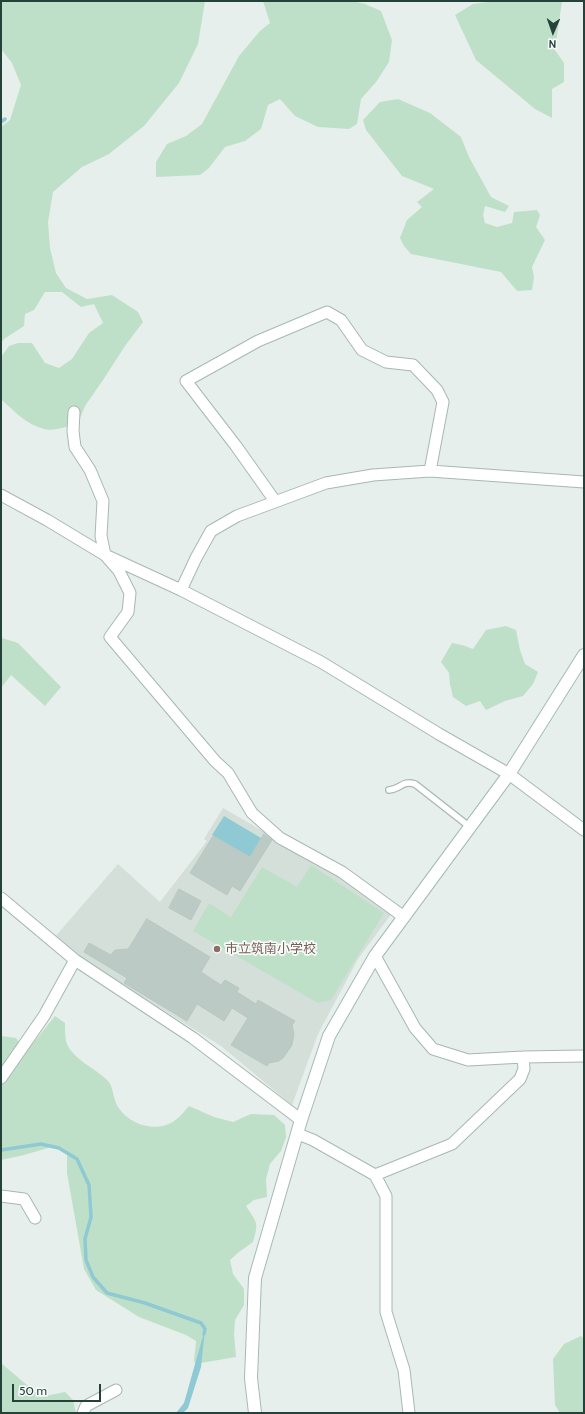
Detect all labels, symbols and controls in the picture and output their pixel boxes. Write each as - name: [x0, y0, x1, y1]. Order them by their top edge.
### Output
- north arrow: [533, 12, 573, 52]
- text: N: [548, 37, 557, 51]
- place label: 市立筑南小学校: [225, 941, 316, 957]
- marker: 市立筑南小学校: [212, 944, 222, 954]
- scale bar: [14, 1376, 103, 1402]
- text: 50 m: [19, 1383, 47, 1398]

